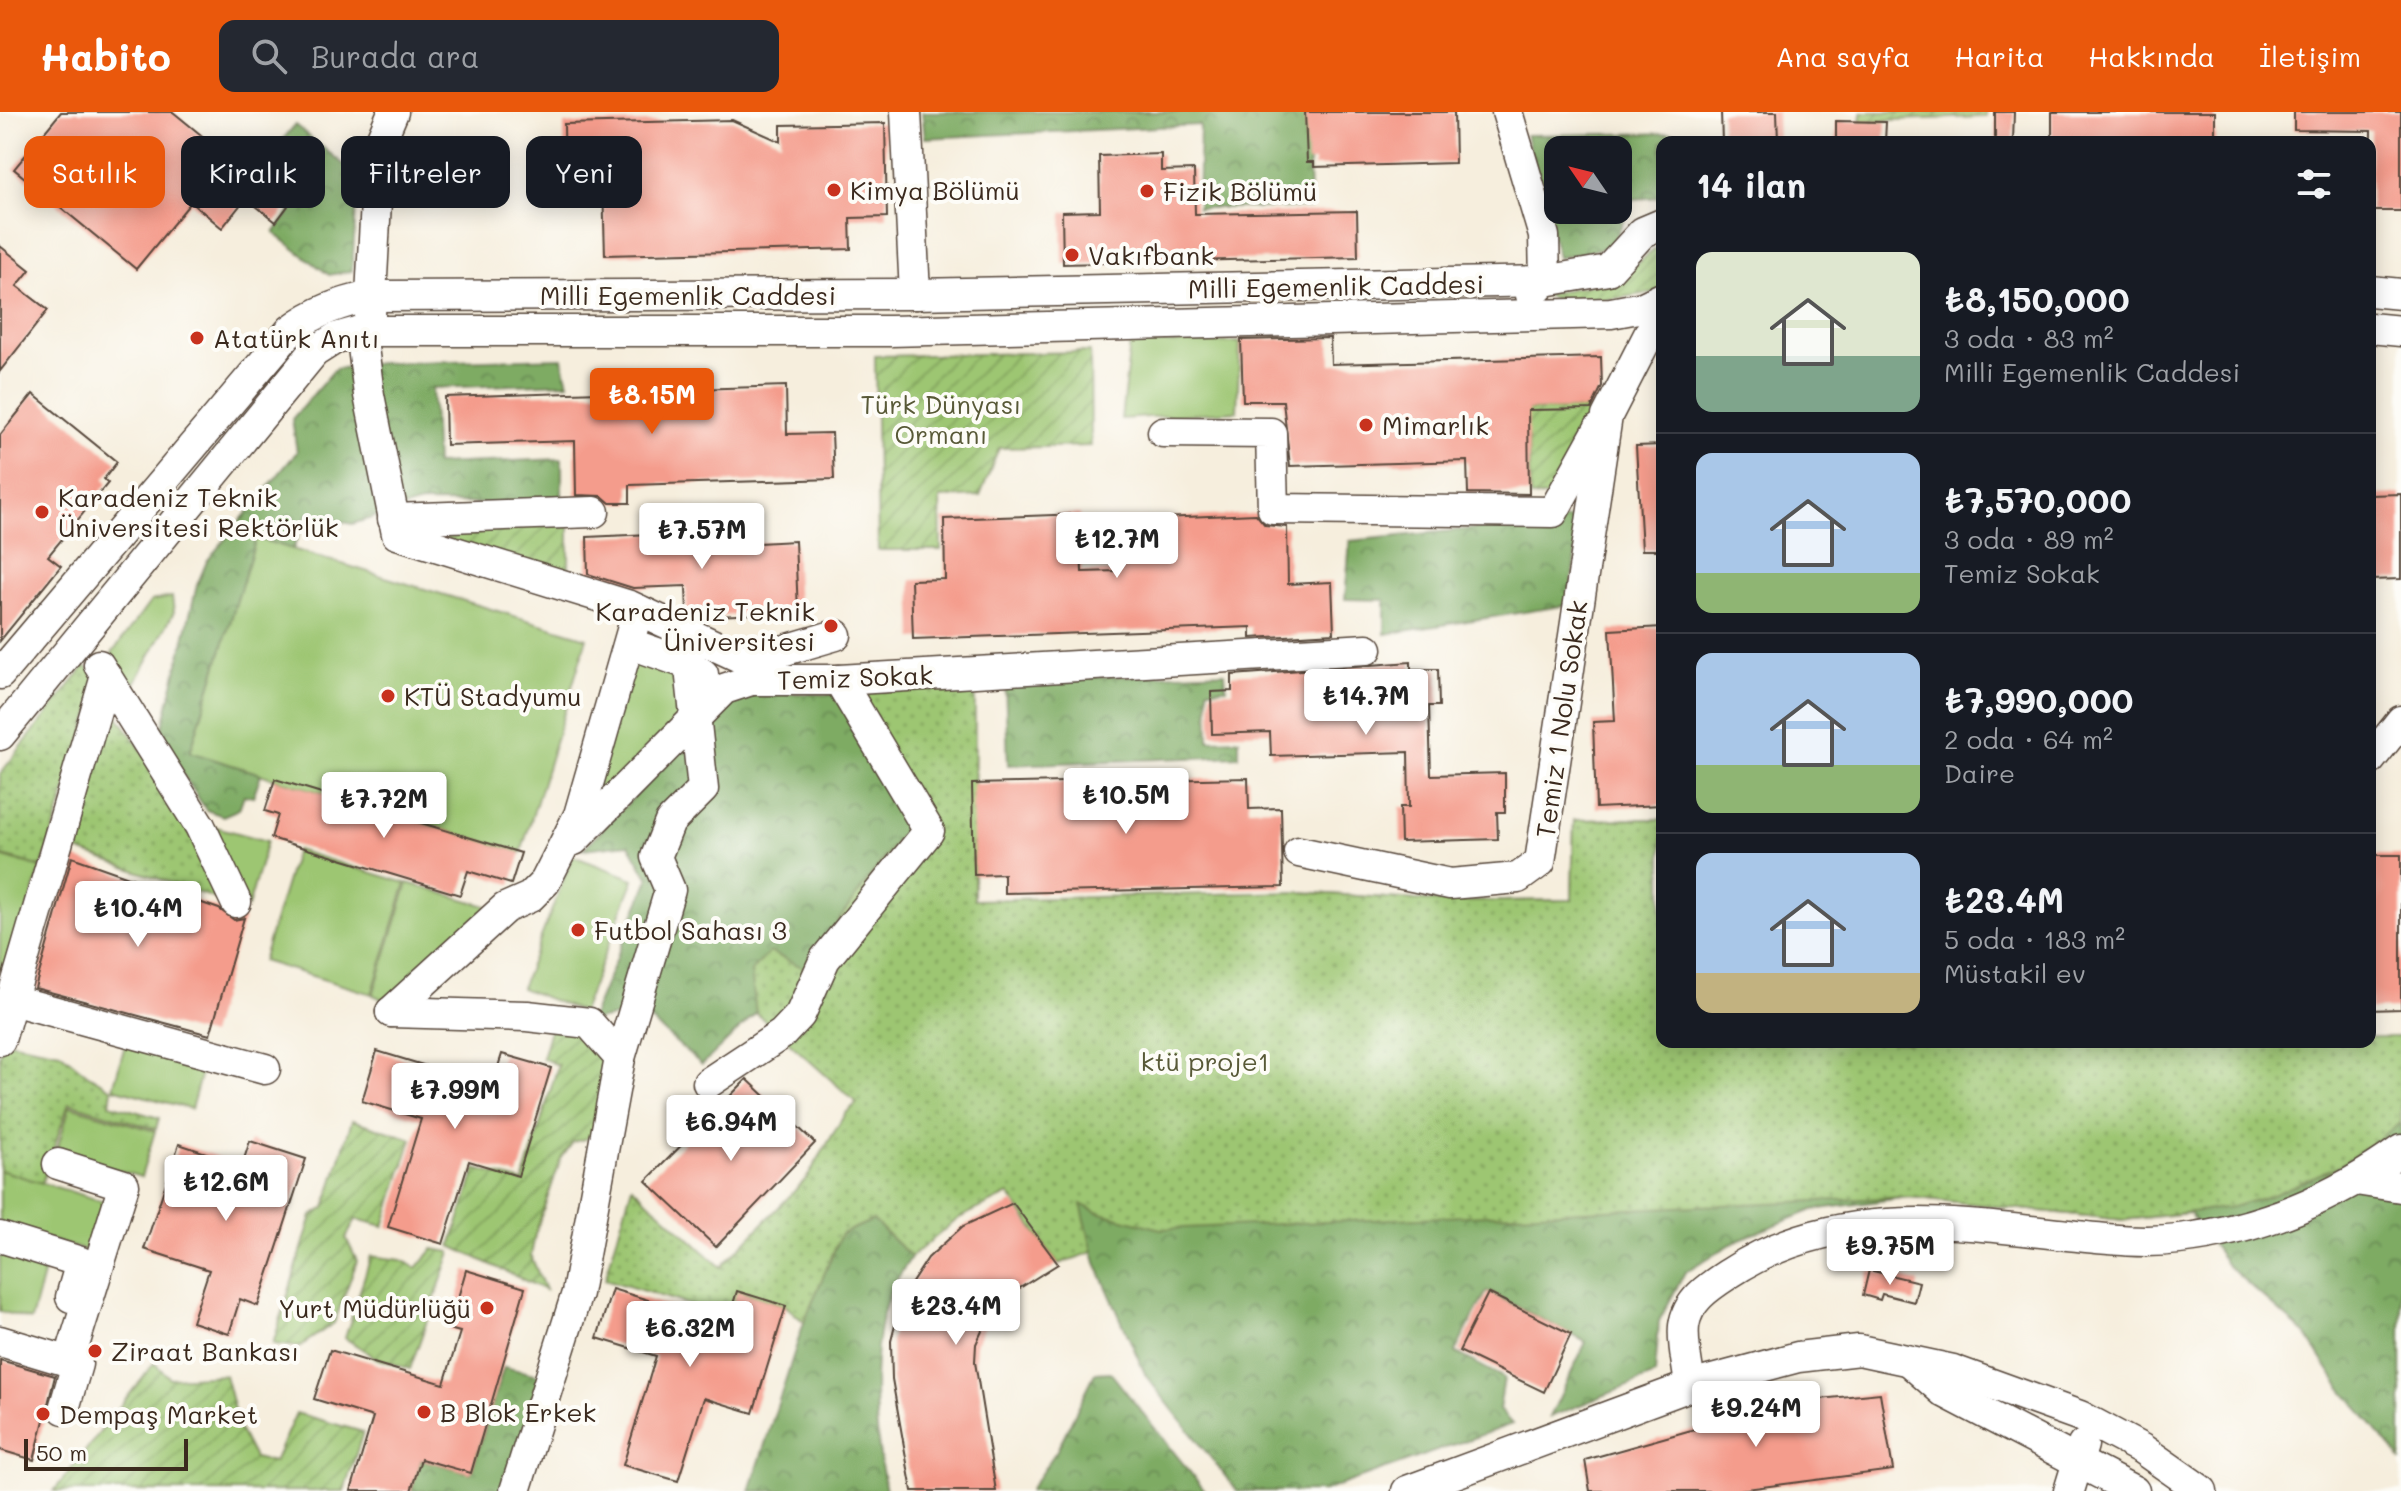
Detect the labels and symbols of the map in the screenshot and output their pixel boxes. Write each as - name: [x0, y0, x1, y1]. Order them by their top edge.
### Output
- north arrow: [1544, 136, 1632, 224]
- place label: Kimya Bölümü: [850, 173, 1020, 207]
- place label: Fizik Bölümü: [1163, 174, 1317, 208]
- marker: Kimya Bölümü: [825, 181, 843, 199]
- marker: Fizik Bölümü: [1138, 182, 1156, 200]
- place label: Vakıfbank: [1088, 238, 1214, 272]
- marker: Vakıfbank: [1063, 246, 1081, 264]
- street label: Milli Egemenlik Caddesi: [1188, 266, 1484, 306]
- street label: Milli Egemenlik Caddesi: [540, 278, 836, 312]
- place label: Atatürk Anıtı: [213, 321, 380, 355]
- marker: Atatürk Anıtı: [188, 329, 206, 347]
- pin: ₺8.15M: [587, 368, 717, 436]
- park label: Türk Dünyası Ormanı: [861, 387, 1021, 451]
- place label: Mimarlık: [1382, 408, 1489, 442]
- marker: Mimarlık: [1357, 416, 1375, 434]
- place label: Karadeniz Teknik Üniversitesi Rektörlük: [58, 480, 339, 544]
- marker: Karadeniz Teknik Üniversitesi Rektörlük: [33, 503, 51, 521]
- pin: ₺7.57M: [637, 503, 767, 571]
- pin: ₺12.7M: [1052, 512, 1182, 580]
- place label: Karadeniz Teknik Üniversitesi: [596, 594, 815, 658]
- street label: Temiz 1 Nolu Sokak: [1527, 598, 1595, 840]
- marker: Karadeniz Teknik Üniversitesi: [822, 617, 840, 635]
- street label: Temiz Sokak: [777, 657, 933, 697]
- pin: ₺14.7M: [1301, 669, 1431, 737]
- place label: KTÜ Stadyumu: [404, 679, 581, 713]
- marker: KTÜ Stadyumu: [379, 687, 397, 705]
- pin: ₺10.5M: [1061, 768, 1191, 836]
- pin: ₺7.72M: [319, 772, 449, 840]
- pin: ₺10.4M: [73, 881, 203, 949]
- place label: Futbol Sahası 3: [594, 913, 787, 947]
- marker: Futbol Sahası 3: [569, 921, 587, 939]
- park label: ktü proje1: [1141, 1044, 1269, 1078]
- pin: ₺7.99M: [390, 1063, 520, 1131]
- pin: ₺6.94M: [666, 1095, 796, 1163]
- pin: ₺12.6M: [161, 1155, 291, 1223]
- pin: ₺9.75M: [1825, 1219, 1955, 1287]
- pin: ₺23.4M: [891, 1279, 1021, 1347]
- place label: Yurt Müdürlüğü: [278, 1291, 471, 1325]
- marker: Yurt Müdürlüğü: [478, 1299, 496, 1317]
- pin: ₺6.32M: [625, 1301, 755, 1369]
- place label: Ziraat Bankası: [111, 1334, 299, 1368]
- marker: Ziraat Bankası: [86, 1342, 104, 1360]
- pin: ₺9.24M: [1691, 1381, 1821, 1449]
- place label: B Blok Erkek: [440, 1395, 596, 1429]
- place label: Dempaş Market: [59, 1397, 258, 1431]
- marker: B Blok Erkek: [415, 1403, 433, 1421]
- marker: Dempaş Market: [34, 1405, 52, 1423]
- scale bar: [24, 1435, 188, 1471]

